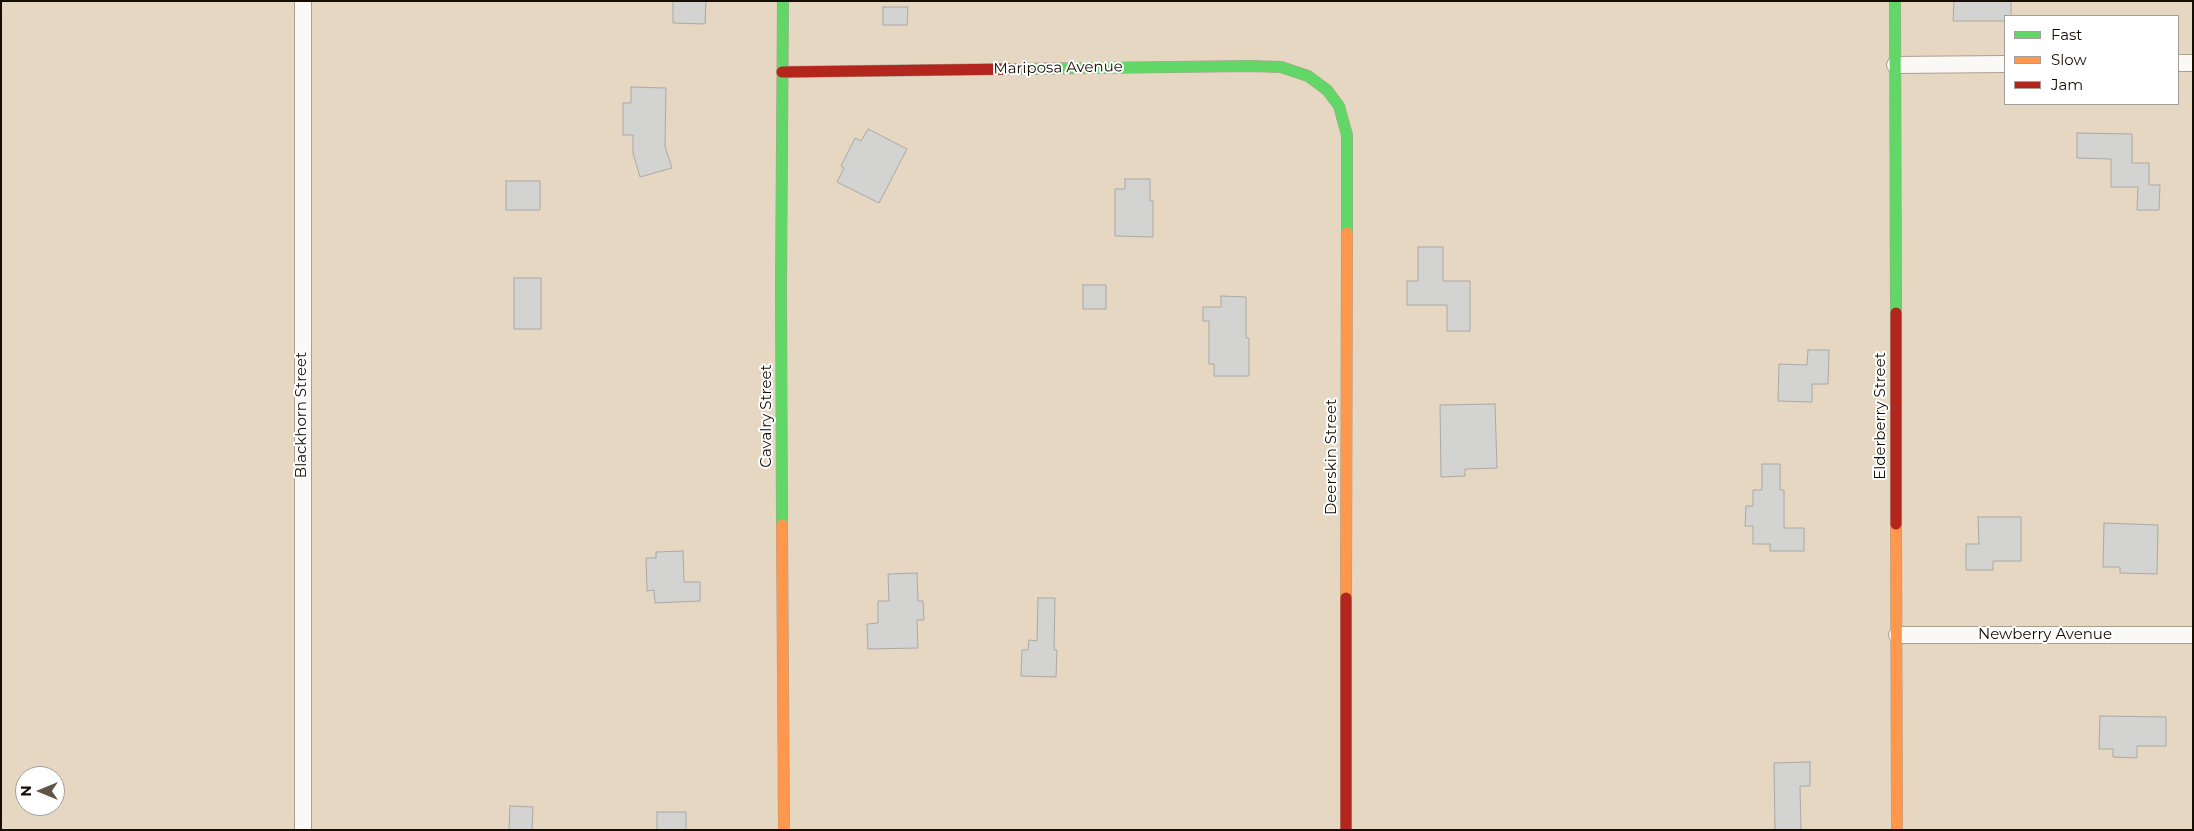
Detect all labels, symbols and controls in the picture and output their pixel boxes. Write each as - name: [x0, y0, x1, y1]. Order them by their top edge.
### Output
- legend: [2004, 15, 2179, 105]
- text: Fast: [2051, 25, 2082, 44]
- text: Slow: [2051, 50, 2087, 69]
- street label: Mariposa Avenue: [993, 58, 1123, 78]
- text: Jam: [2051, 75, 2083, 94]
- street label: Blackhorn Street: [293, 352, 311, 478]
- street label: Elderberry Street: [1872, 352, 1890, 480]
- street label: Cavalry Street: [758, 364, 776, 468]
- street label: Deerskin Street: [1323, 399, 1341, 515]
- street label: Newberry Avenue: [1978, 626, 2112, 644]
- north arrow: [15, 766, 65, 816]
- text: N: [17, 785, 35, 797]

